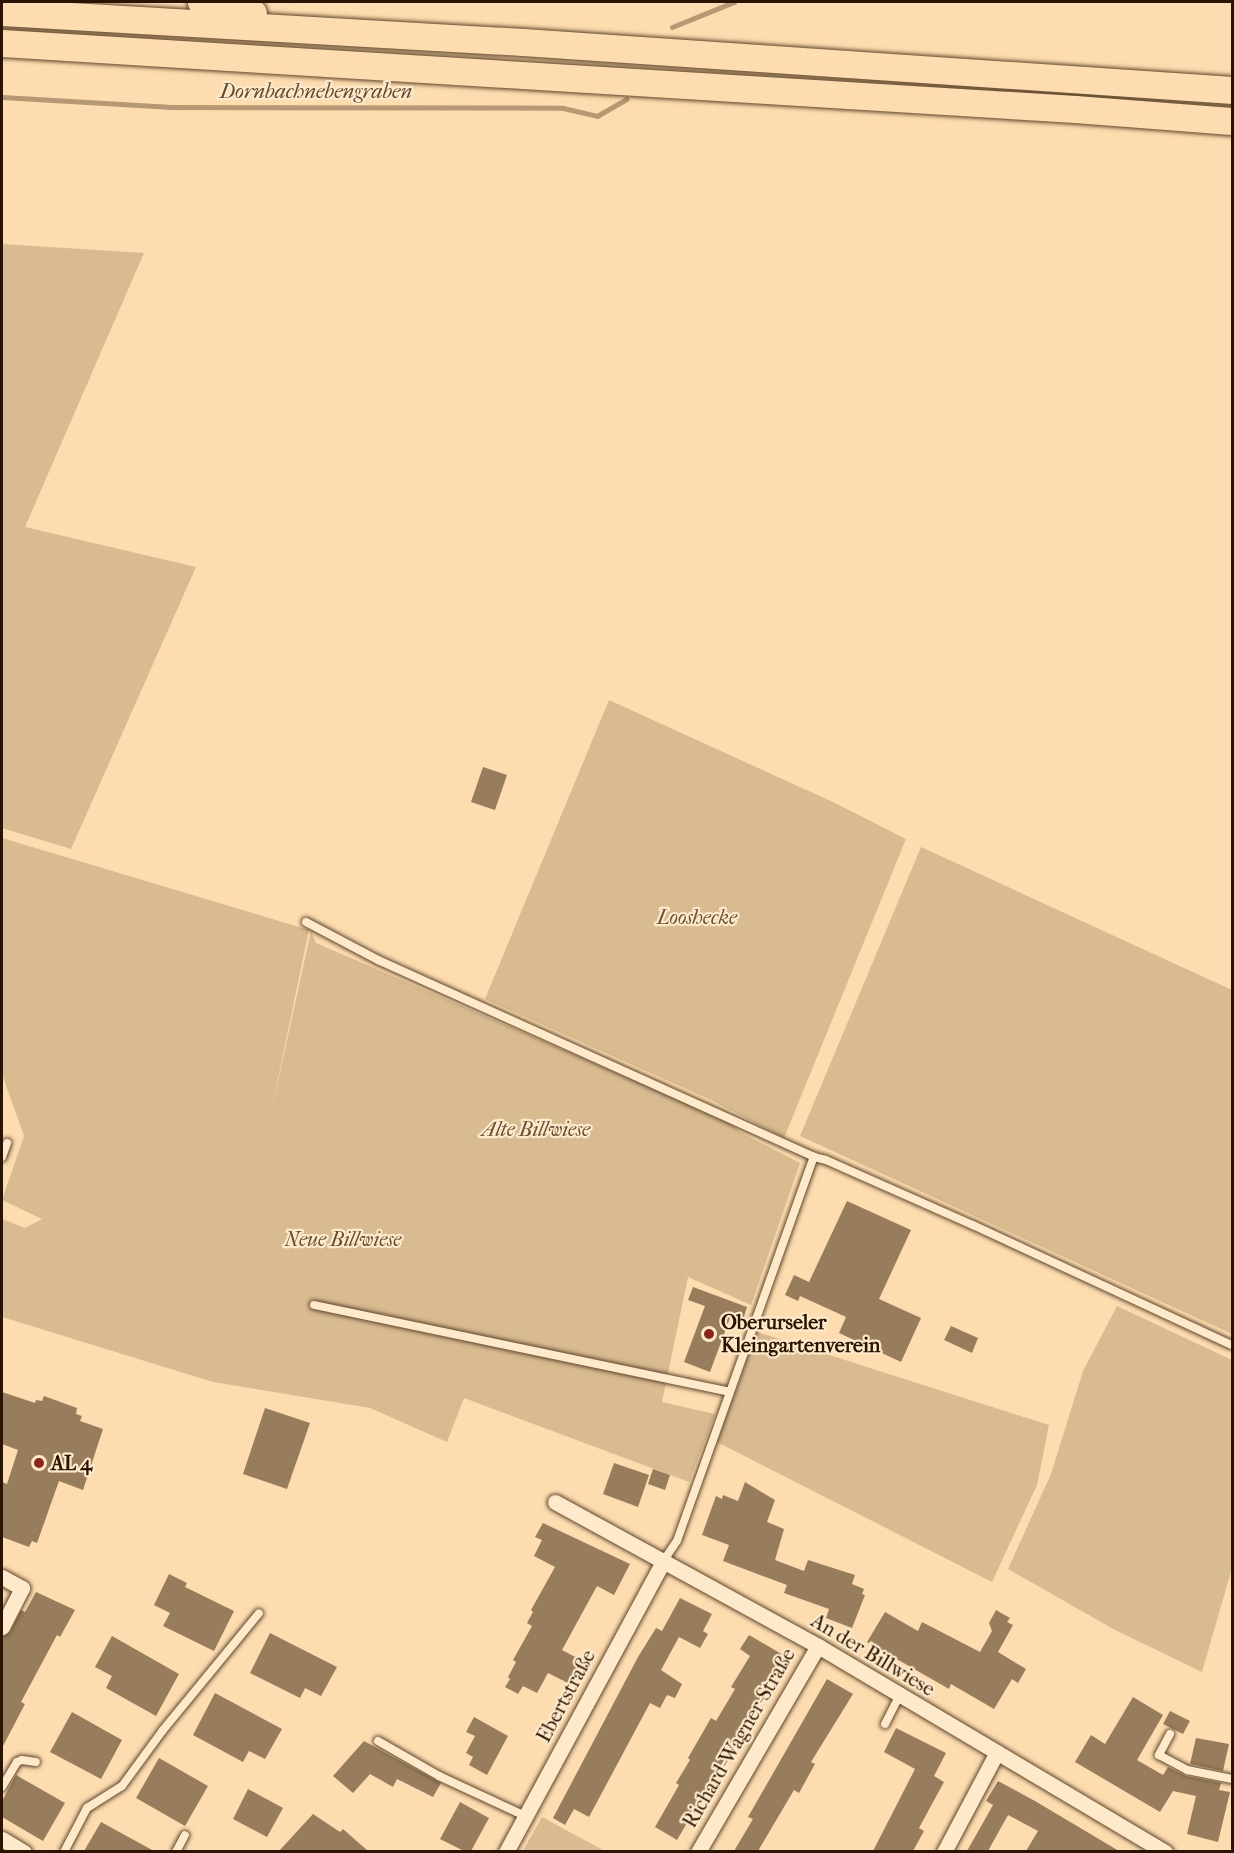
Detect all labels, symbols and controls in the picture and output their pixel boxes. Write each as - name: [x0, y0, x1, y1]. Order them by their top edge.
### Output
- water label: Dornbachnebengraben: [220, 78, 412, 104]
- park label: Looshecke: [657, 905, 737, 929]
- park label: Alte Billwiese: [482, 1117, 590, 1141]
- park label: Neue Billwiese: [285, 1227, 401, 1251]
- place label: Oberurseler Kleingartenverein: [721, 1310, 880, 1357]
- marker: Oberurseler Kleingartenverein: [702, 1327, 716, 1341]
- place label: AL 4: [51, 1451, 92, 1475]
- marker: AL 4: [32, 1456, 46, 1470]
- street label: An der Billwiese: [807, 1609, 939, 1701]
- street label: Richard-Wagner-Straße: [678, 1644, 800, 1832]
- street label: Ebertstraße: [532, 1646, 600, 1746]

